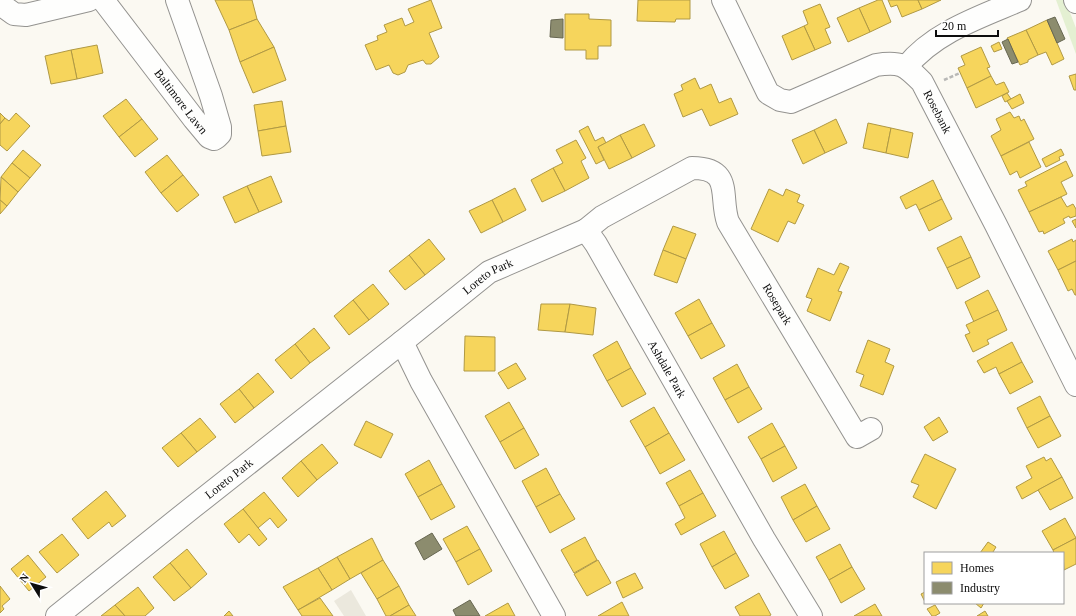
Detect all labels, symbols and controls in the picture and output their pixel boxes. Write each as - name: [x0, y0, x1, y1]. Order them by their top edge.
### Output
- scale bar: [936, 12, 998, 38]
- text: 20 m: [942, 19, 967, 33]
- street label: Baltimore Lawn: [151, 66, 211, 137]
- street label: Rosebank: [920, 88, 955, 136]
- street label: Loreto Park: [460, 256, 515, 297]
- street label: Rosepark: [760, 281, 795, 327]
- street label: Ashdale Park: [645, 338, 689, 400]
- street label: Loreto Park: [202, 456, 256, 502]
- legend: [924, 552, 1064, 604]
- text: Homes: [960, 561, 994, 575]
- north arrow: [12, 564, 52, 604]
- text: N: [17, 571, 31, 585]
- text: Industry: [960, 581, 1000, 595]

